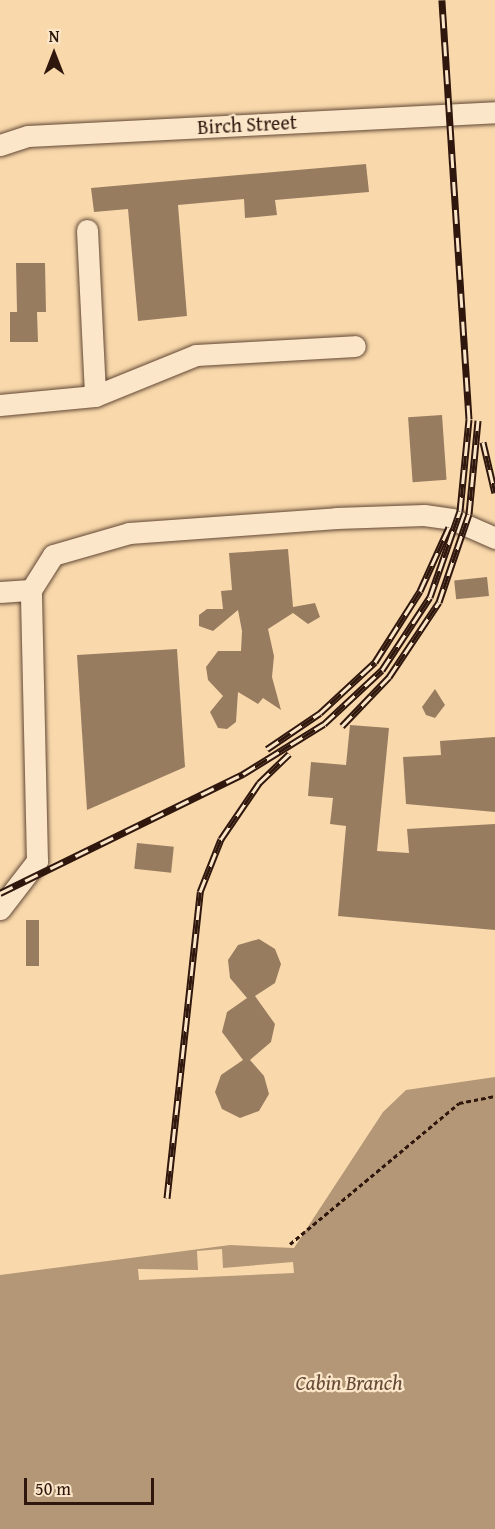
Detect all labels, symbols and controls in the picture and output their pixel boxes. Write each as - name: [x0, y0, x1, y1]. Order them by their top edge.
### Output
- north arrow: [24, 24, 84, 84]
- text: N: [49, 24, 59, 48]
- street label: Birch Street: [197, 109, 297, 139]
- water label: Cabin Branch: [295, 1370, 403, 1396]
- scale bar: [27, 1466, 158, 1504]
- text: 50 m: [35, 1475, 71, 1502]

